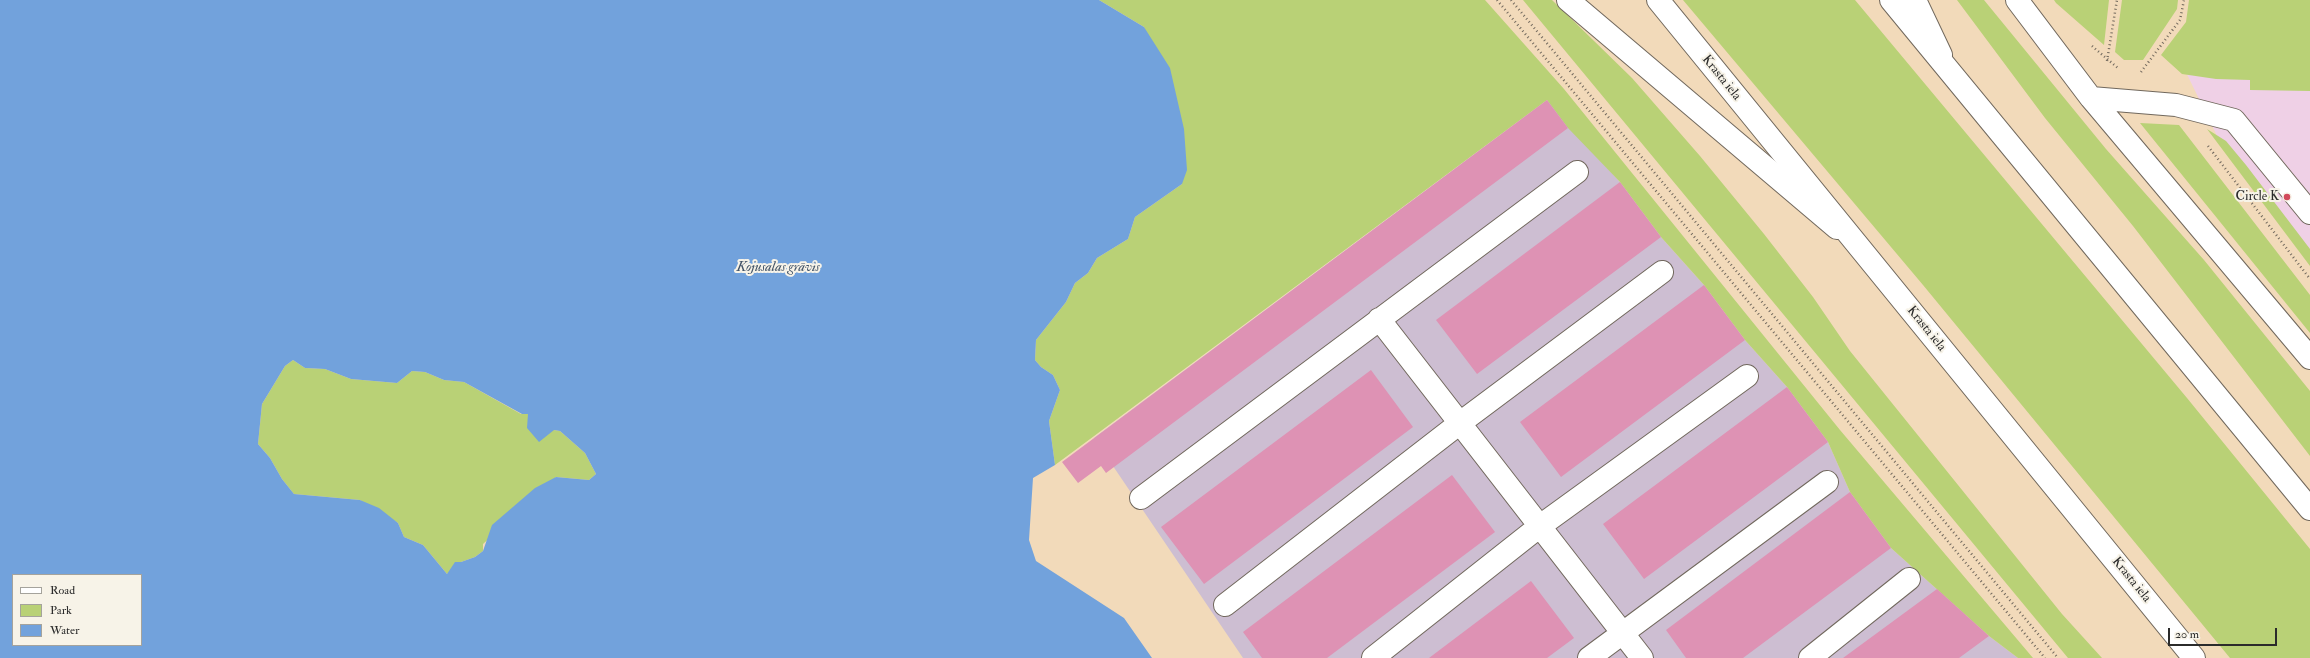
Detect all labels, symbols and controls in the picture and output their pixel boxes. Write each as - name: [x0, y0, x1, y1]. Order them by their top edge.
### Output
- street label: Krasta iela: [1698, 52, 1744, 104]
- place label: Circle K: [2236, 189, 2279, 205]
- marker: Circle K: [2282, 192, 2292, 202]
- water label: Kojusalas grāvis: [736, 260, 820, 276]
- street label: Krasta iela: [1903, 303, 1949, 355]
- street label: Krasta iela: [2108, 554, 2154, 606]
- legend: [12, 574, 142, 646]
- text: Road: [50, 583, 75, 598]
- text: Park: [50, 603, 72, 618]
- scale bar: [2170, 620, 2279, 646]
- text: Water: [50, 623, 79, 638]
- text: 20 m: [2175, 627, 2199, 642]

